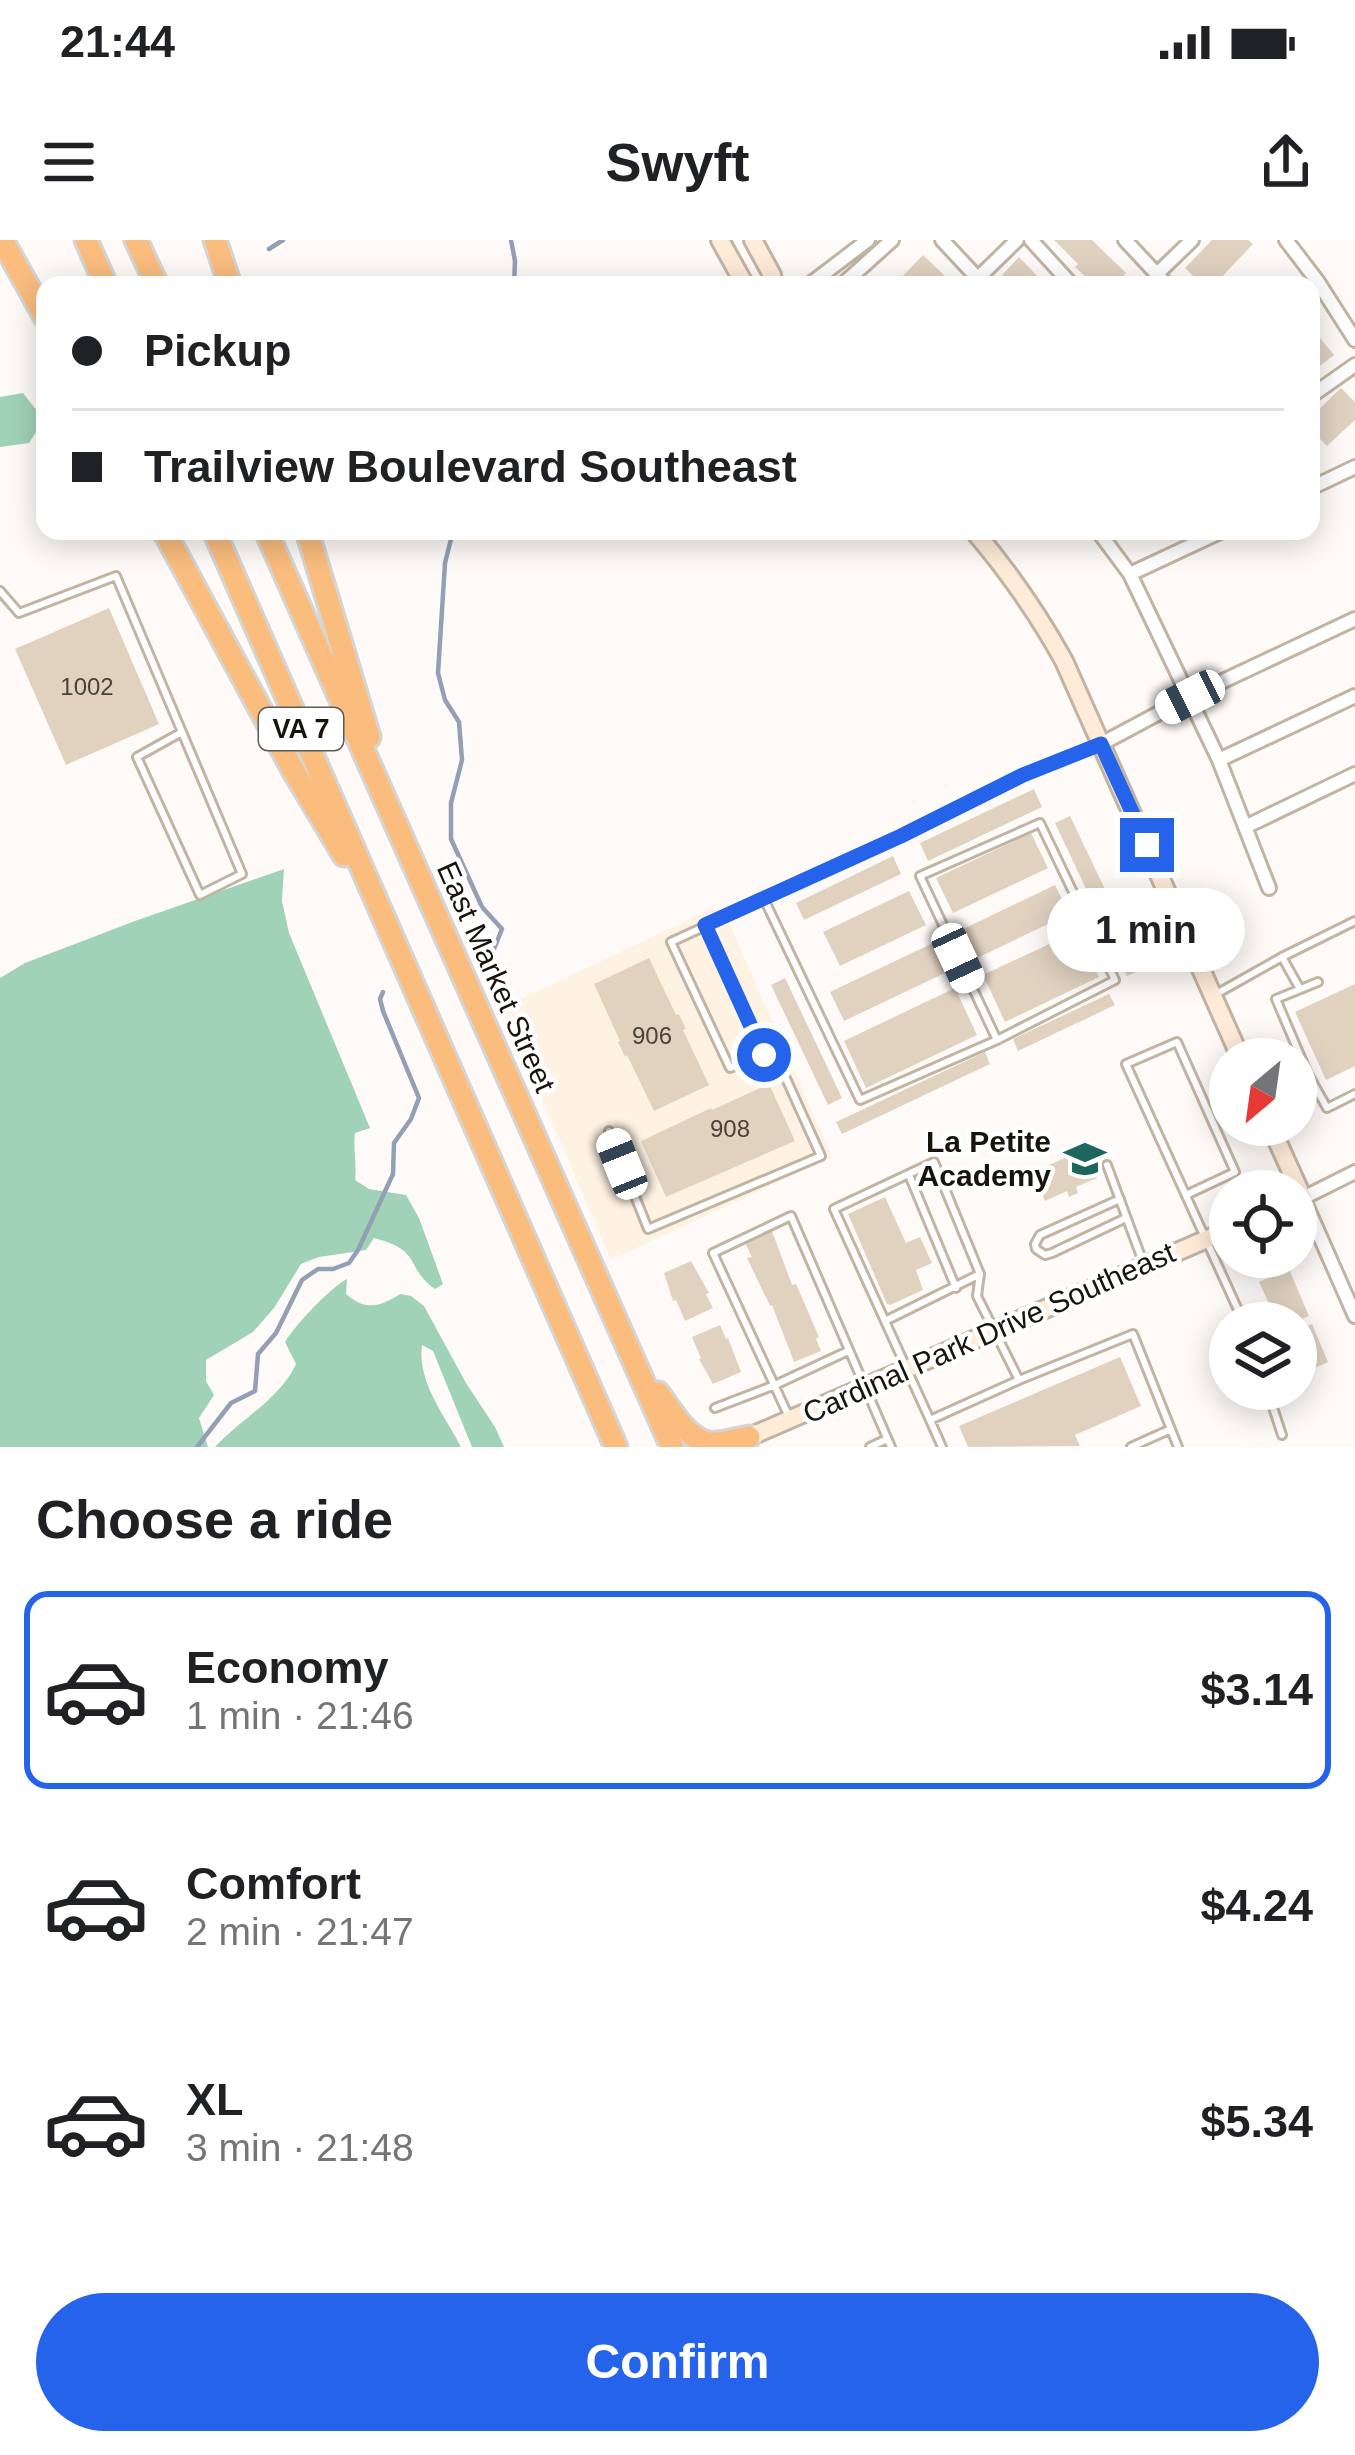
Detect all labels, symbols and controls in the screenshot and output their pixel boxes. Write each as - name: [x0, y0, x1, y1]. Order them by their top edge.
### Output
- text: 21:44: [60, 16, 175, 67]
- icon: menu: [36, 129, 102, 195]
- icon: share: [1253, 129, 1319, 195]
- text: Swyft: [605, 132, 750, 192]
- text: Pickup: [144, 325, 292, 376]
- text: Trailview Boulevard Southeast: [144, 441, 797, 492]
- car: [1150, 665, 1230, 729]
- house number: 1002: [60, 673, 114, 700]
- road number: VA 7: [259, 708, 343, 750]
- route end: [1120, 818, 1174, 872]
- street label: East Market Street: [431, 857, 562, 1098]
- callout: 1 min: [1048, 887, 1246, 971]
- text: 1 min: [1095, 908, 1197, 951]
- car: [926, 918, 990, 998]
- house number: 906: [632, 1022, 672, 1049]
- route start: [737, 1028, 791, 1082]
- north arrow: [1209, 1038, 1317, 1146]
- map controls: [1209, 1038, 1317, 1410]
- house number: 908: [710, 1115, 750, 1142]
- car: [592, 1124, 652, 1204]
- place label: La Petite Academy: [918, 1125, 1051, 1192]
- school or university icon: La Petite Academy: [1062, 1136, 1108, 1182]
- button: locate: [1209, 1170, 1317, 1278]
- street label: Cardinal Park Drive Southeast: [798, 1235, 1180, 1430]
- button: layers: [1209, 1302, 1317, 1410]
- text: Choose a ride: [36, 1489, 393, 1549]
- icon: car: [42, 1636, 150, 1744]
- text: Economy: [186, 1642, 389, 1693]
- text: $3.14: [1200, 1664, 1313, 1715]
- text: 1 min · 21:46: [186, 1694, 414, 1737]
- icon: car: [42, 1852, 150, 1960]
- text: Comfort: [186, 1858, 361, 1909]
- text: $4.24: [1200, 1880, 1313, 1931]
- text: 2 min · 21:47: [186, 1910, 414, 1953]
- icon: car: [42, 2068, 150, 2176]
- text: XL: [186, 2074, 244, 2125]
- text: $5.34: [1200, 2096, 1313, 2147]
- text: 3 min · 21:48: [186, 2126, 414, 2169]
- button: Confirm: [36, 2293, 1319, 2431]

